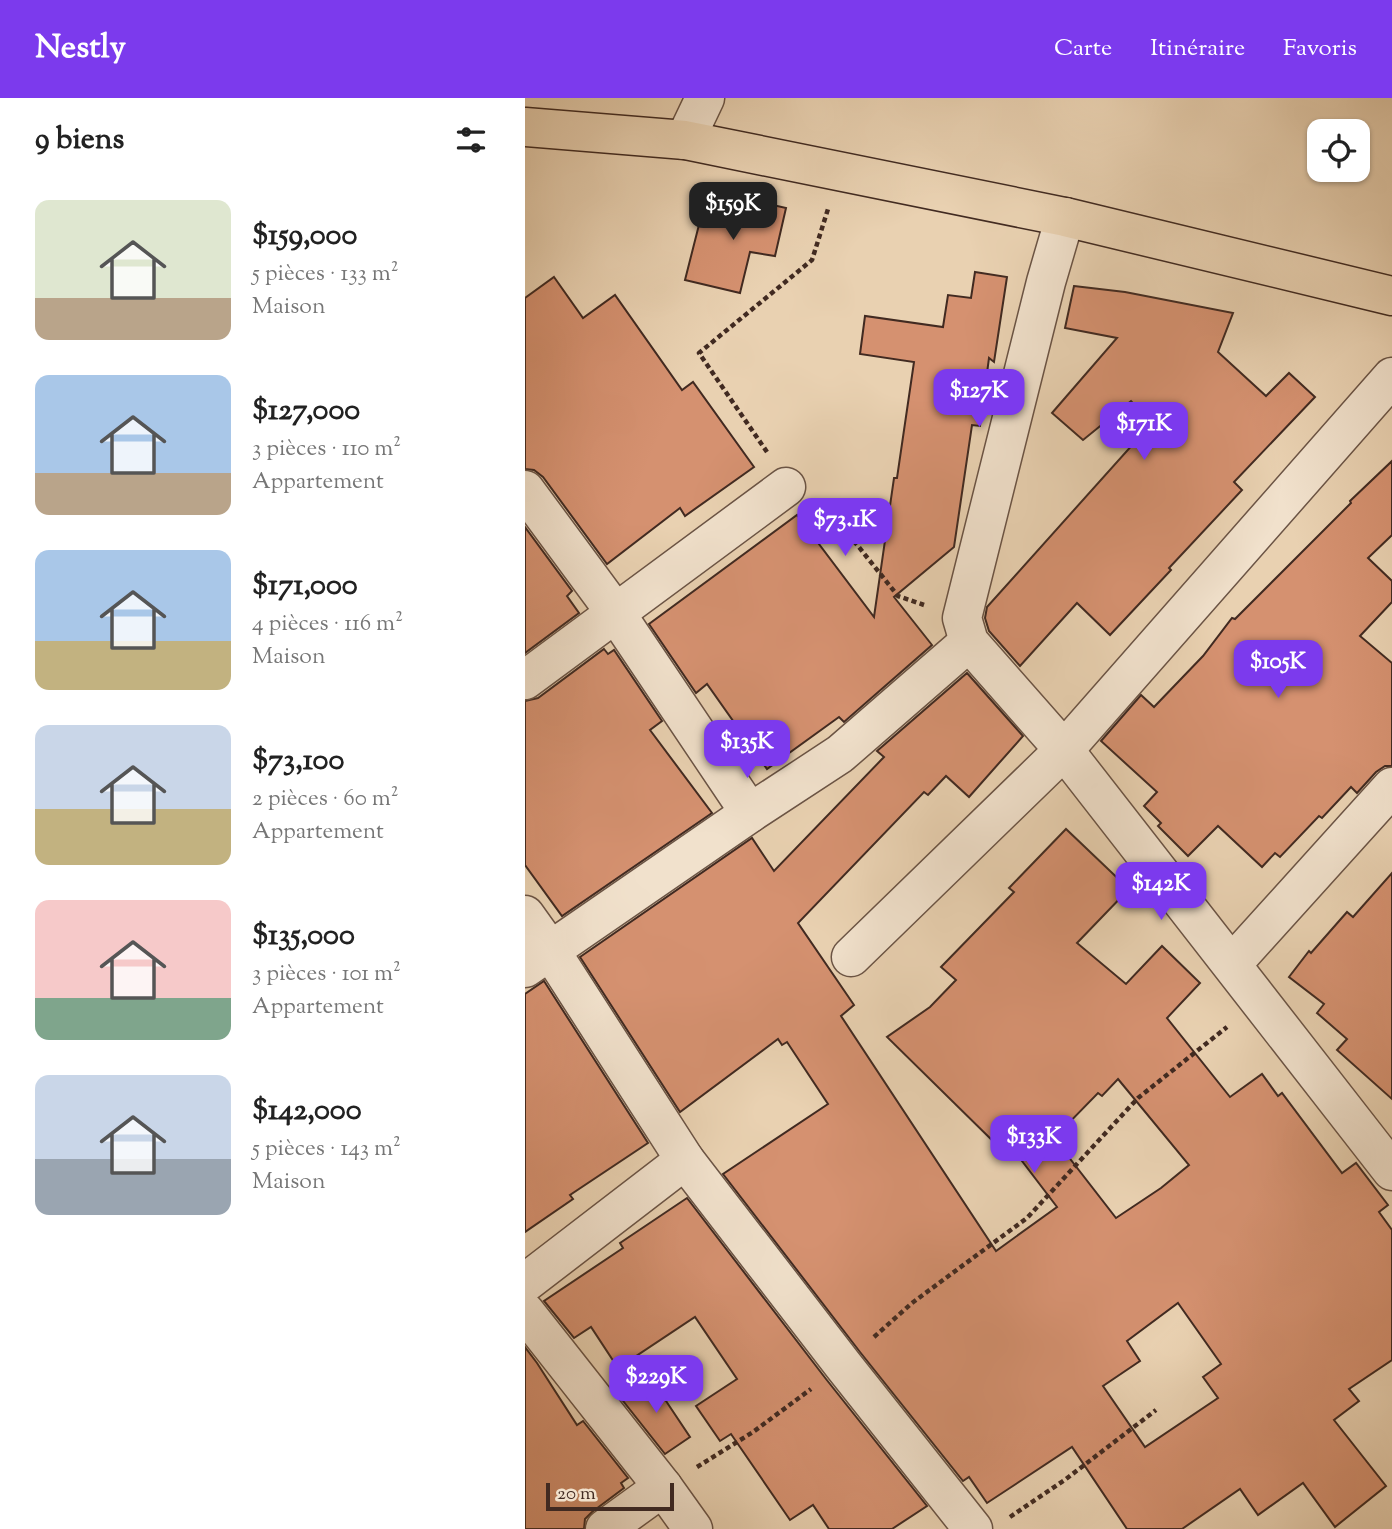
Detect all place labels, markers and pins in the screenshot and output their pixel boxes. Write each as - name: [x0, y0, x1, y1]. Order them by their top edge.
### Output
- pin: $159K: [684, 183, 782, 242]
- pin: $127K: [930, 370, 1028, 429]
- pin: $171K: [1095, 402, 1193, 462]
- pin: $73.1K: [788, 498, 902, 558]
- pin: $105K: [1229, 640, 1327, 700]
- pin: $135K: [698, 720, 796, 780]
- pin: $142K: [1112, 862, 1210, 922]
- pin: $133K: [985, 1116, 1083, 1175]
- pin: $229K: [607, 1356, 705, 1415]

